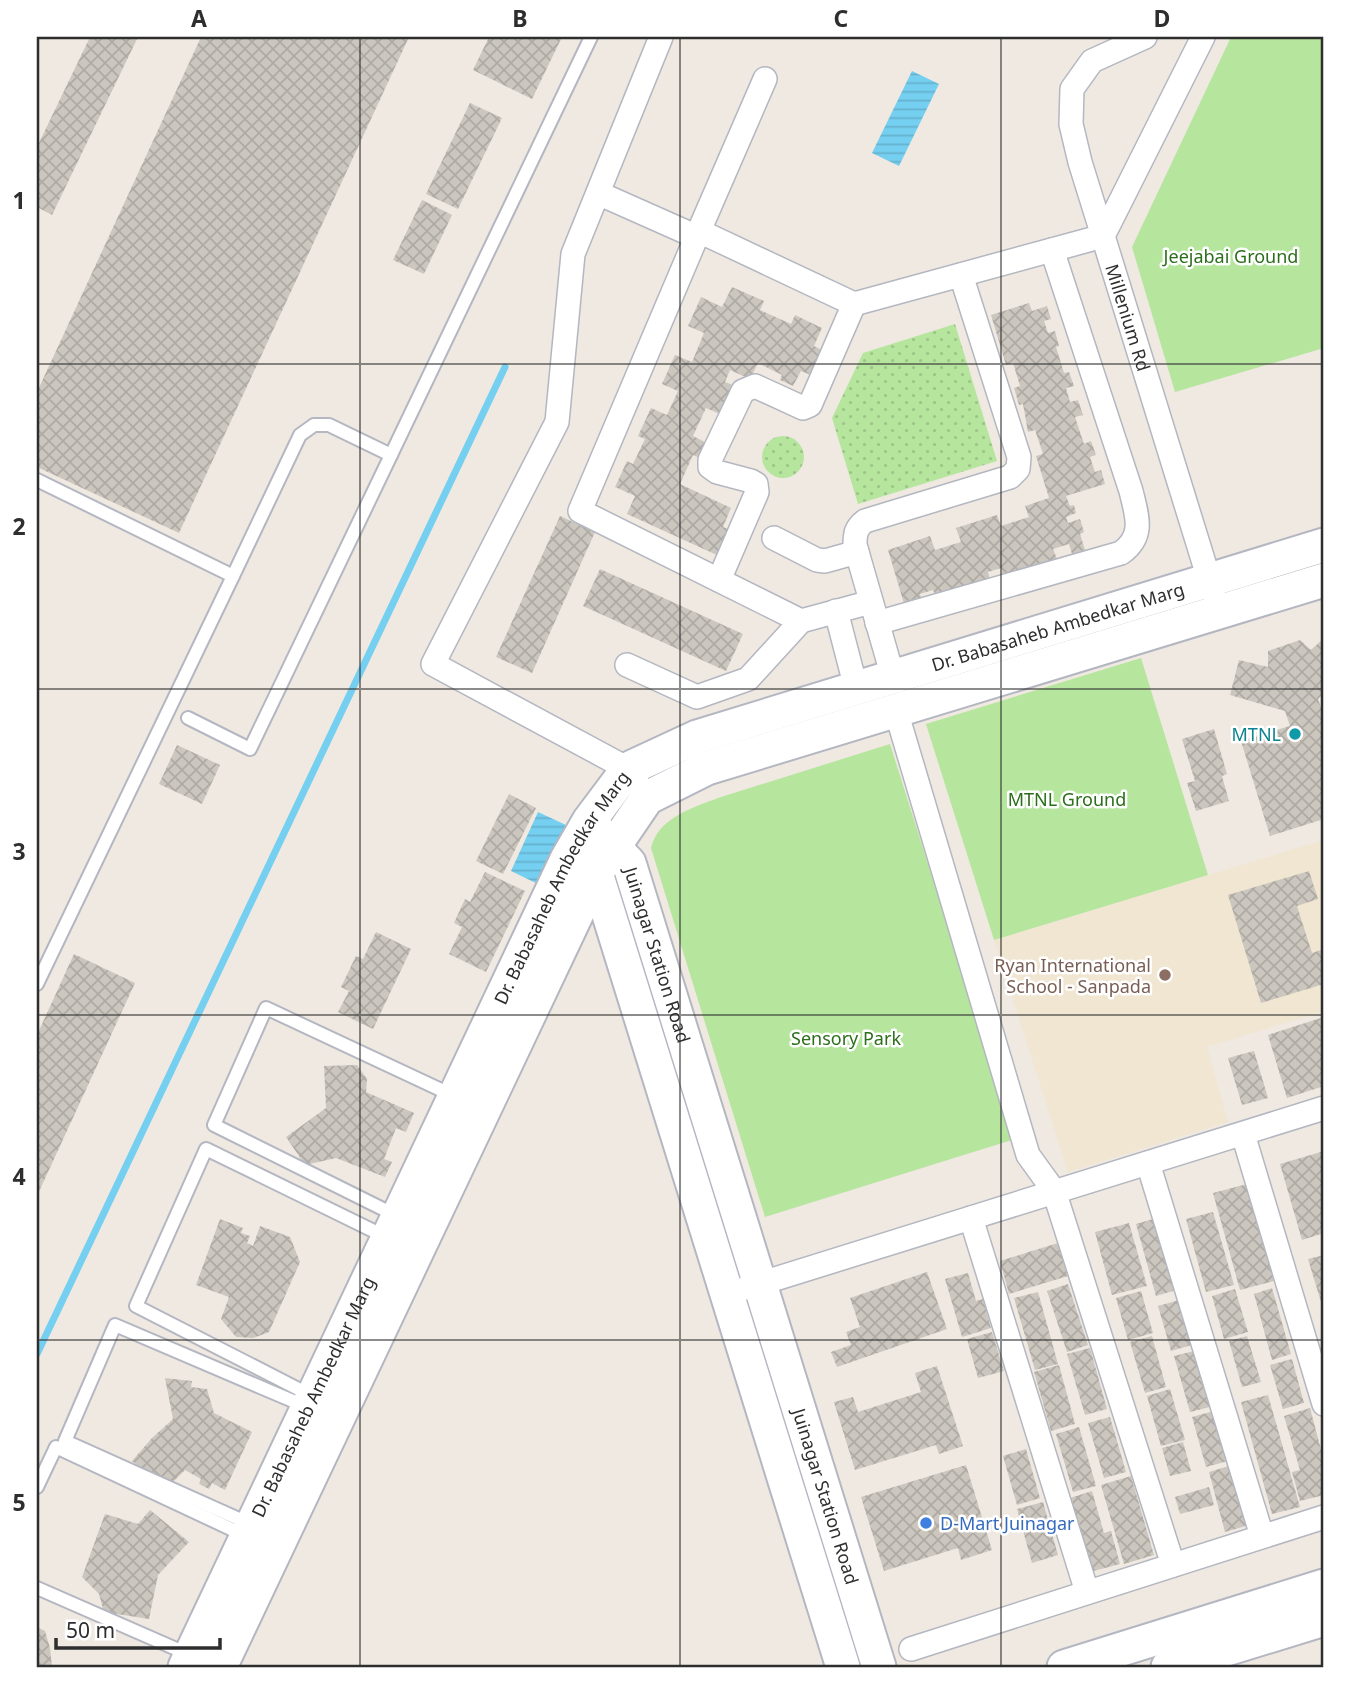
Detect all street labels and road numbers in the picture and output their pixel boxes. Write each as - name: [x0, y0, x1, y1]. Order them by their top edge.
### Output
- street label: Millenium Rd: [1100, 261, 1156, 374]
- street label: Dr. Babasaheb Ambedkar Marg: [928, 577, 1187, 677]
- street label: Dr. Babasaheb Ambedkar Marg: [488, 766, 635, 1008]
- street label: Juinagar Station Road: [618, 862, 696, 1046]
- street label: Dr. Babasaheb Ambedkar Marg: [246, 1273, 380, 1521]
- street label: Juinagar Station Road: [787, 1404, 865, 1587]

